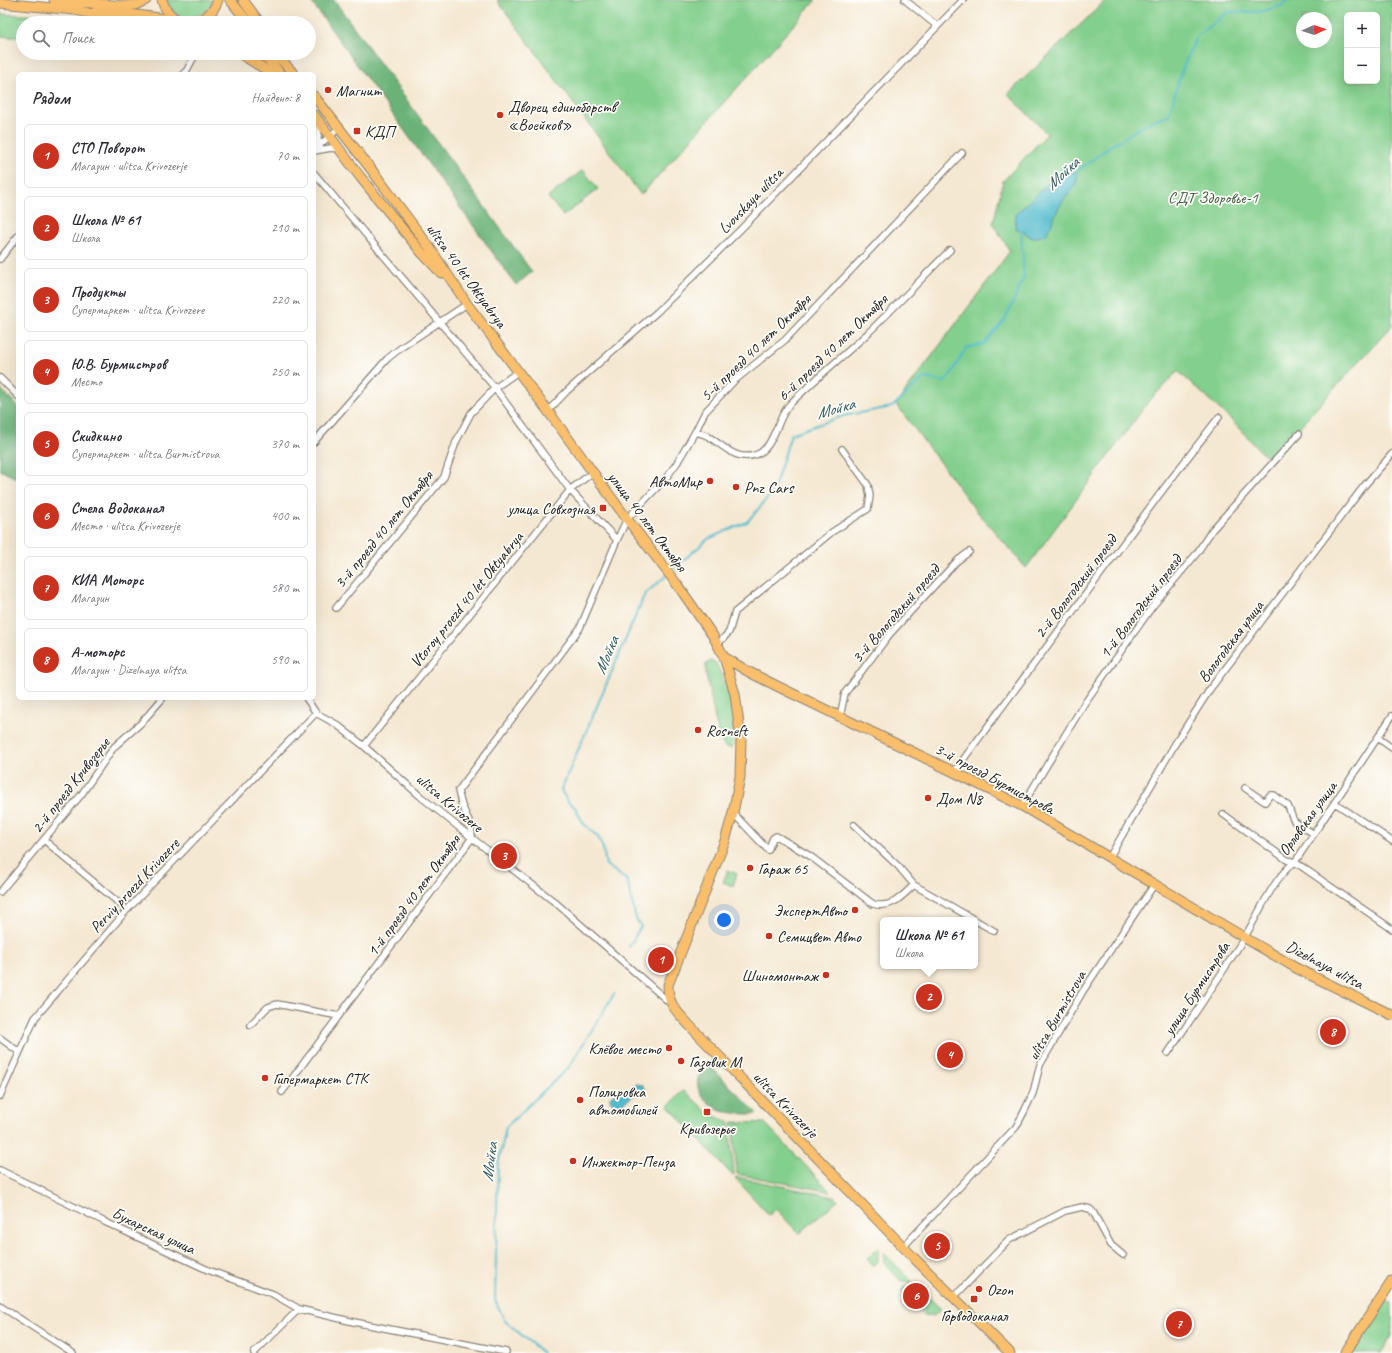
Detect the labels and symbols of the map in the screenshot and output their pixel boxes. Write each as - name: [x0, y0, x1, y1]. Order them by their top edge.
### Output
- north arrow: [1296, 12, 1332, 48]
- place label: Магнит: [336, 81, 383, 101]
- marker: Магнит: [323, 85, 333, 95]
- place label: Дворец единоборств «Воейков»: [508, 97, 620, 135]
- marker: Дворец единоборств «Воейков»: [495, 110, 505, 120]
- place label: КДП: [365, 122, 398, 142]
- marker: КДП: [352, 126, 362, 136]
- water label: Мойка: [1041, 151, 1085, 194]
- street label: Lvovskaya ulitsa: [714, 162, 788, 238]
- park label: СДТ Здоровье-1: [1168, 188, 1259, 208]
- street label: ulitsa 40 let Oktyabrya: [422, 219, 512, 333]
- street label: 5-й проезд 40 лет Октября: [696, 289, 816, 406]
- street label: 6-й проезд 40 лет Октября: [773, 289, 893, 406]
- water label: Мойка: [814, 393, 858, 424]
- street label: 3-й проезд 40 лет Октября: [330, 466, 438, 593]
- street label: улица 40 лет Октября: [602, 467, 692, 577]
- place label: АвтоМир: [649, 472, 703, 492]
- marker: АвтоМир: [705, 476, 715, 486]
- place label: Pnz Cars: [744, 478, 795, 498]
- marker: Pnz Cars: [731, 482, 741, 492]
- place label: улица Совхозная: [506, 499, 596, 519]
- marker: улица Совхозная: [598, 503, 608, 513]
- street label: Vtoroy proezd 40 let Oktyabrya: [406, 527, 529, 672]
- street label: 2-й Вологодский проезд: [1030, 530, 1122, 642]
- street label: 1-й Вологодский проезд: [1095, 550, 1187, 662]
- street label: 3-й Вологодский проезд: [847, 559, 945, 667]
- street label: Вологодская улица: [1194, 595, 1269, 686]
- water label: Мойка: [589, 632, 624, 677]
- place label: Rosneft: [706, 721, 749, 741]
- marker: Rosneft: [693, 725, 703, 735]
- street label: 2-й проезд Кривозерье: [27, 732, 115, 837]
- street label: 3-й проезд Бурмистрова: [932, 739, 1059, 819]
- street label: ulitsa Krivozere: [412, 769, 489, 838]
- street label: Орловская улица: [1274, 776, 1342, 860]
- place label: Дом N8: [936, 789, 984, 809]
- marker: Дом N8: [923, 793, 933, 803]
- street label: 1-й проезд 40 лет Октября: [363, 830, 466, 960]
- street label: Perviy proezd Krivozere: [86, 833, 185, 937]
- pin: 3: [491, 841, 517, 871]
- place label: Гараж 65: [758, 859, 809, 879]
- marker: Гараж 65: [745, 863, 755, 873]
- place label: ЭкспертАвто: [774, 901, 849, 921]
- marker: ЭкспертАвто: [850, 905, 860, 915]
- your location: [714, 910, 734, 930]
- place label: Семицвет Авто: [777, 927, 862, 947]
- marker: Семицвет Авто: [764, 931, 774, 941]
- street label: Dizelnaya ulitsa: [1282, 936, 1368, 994]
- street label: улица Бурмистрова: [1159, 937, 1235, 1040]
- pin: 1: [648, 945, 674, 975]
- place label: Шиномонтаж: [742, 966, 820, 986]
- street label: ulitsa Burmistrova: [1023, 966, 1091, 1064]
- marker: Шиномонтаж: [821, 970, 831, 980]
- pin: 2: [916, 982, 942, 1012]
- pin: 8: [1320, 1017, 1346, 1047]
- place label: Клёвое место: [589, 1039, 662, 1059]
- pin: 4: [937, 1040, 963, 1070]
- marker: Клёвое место: [664, 1043, 674, 1053]
- place label: Газовик М: [689, 1052, 743, 1072]
- marker: Газовик М: [676, 1056, 686, 1066]
- street label: ulitsa Krivozerje: [749, 1067, 823, 1144]
- place label: Гипермаркет СТК: [273, 1069, 370, 1089]
- marker: Гипермаркет СТК: [260, 1073, 270, 1083]
- place label: Полировка автомобилей: [588, 1082, 659, 1120]
- marker: Полировка автомобилей: [575, 1095, 585, 1105]
- marker: Кривозерье: [702, 1107, 712, 1117]
- place label: Кривозерье: [679, 1119, 737, 1139]
- water label: Мойка: [477, 1140, 502, 1183]
- place label: Инжектор-Пенза: [581, 1152, 676, 1172]
- marker: Инжектор-Пенза: [568, 1156, 578, 1166]
- street label: Бухарская улица: [109, 1203, 199, 1259]
- pin: 5: [924, 1231, 950, 1261]
- place label: Ozon: [987, 1280, 1014, 1300]
- pin: 6: [903, 1281, 929, 1311]
- marker: Ozon: [974, 1284, 984, 1294]
- marker: Горводоканал: [969, 1294, 979, 1304]
- place label: Горводоканал: [941, 1306, 1009, 1326]
- pin: 7: [1166, 1309, 1192, 1339]

